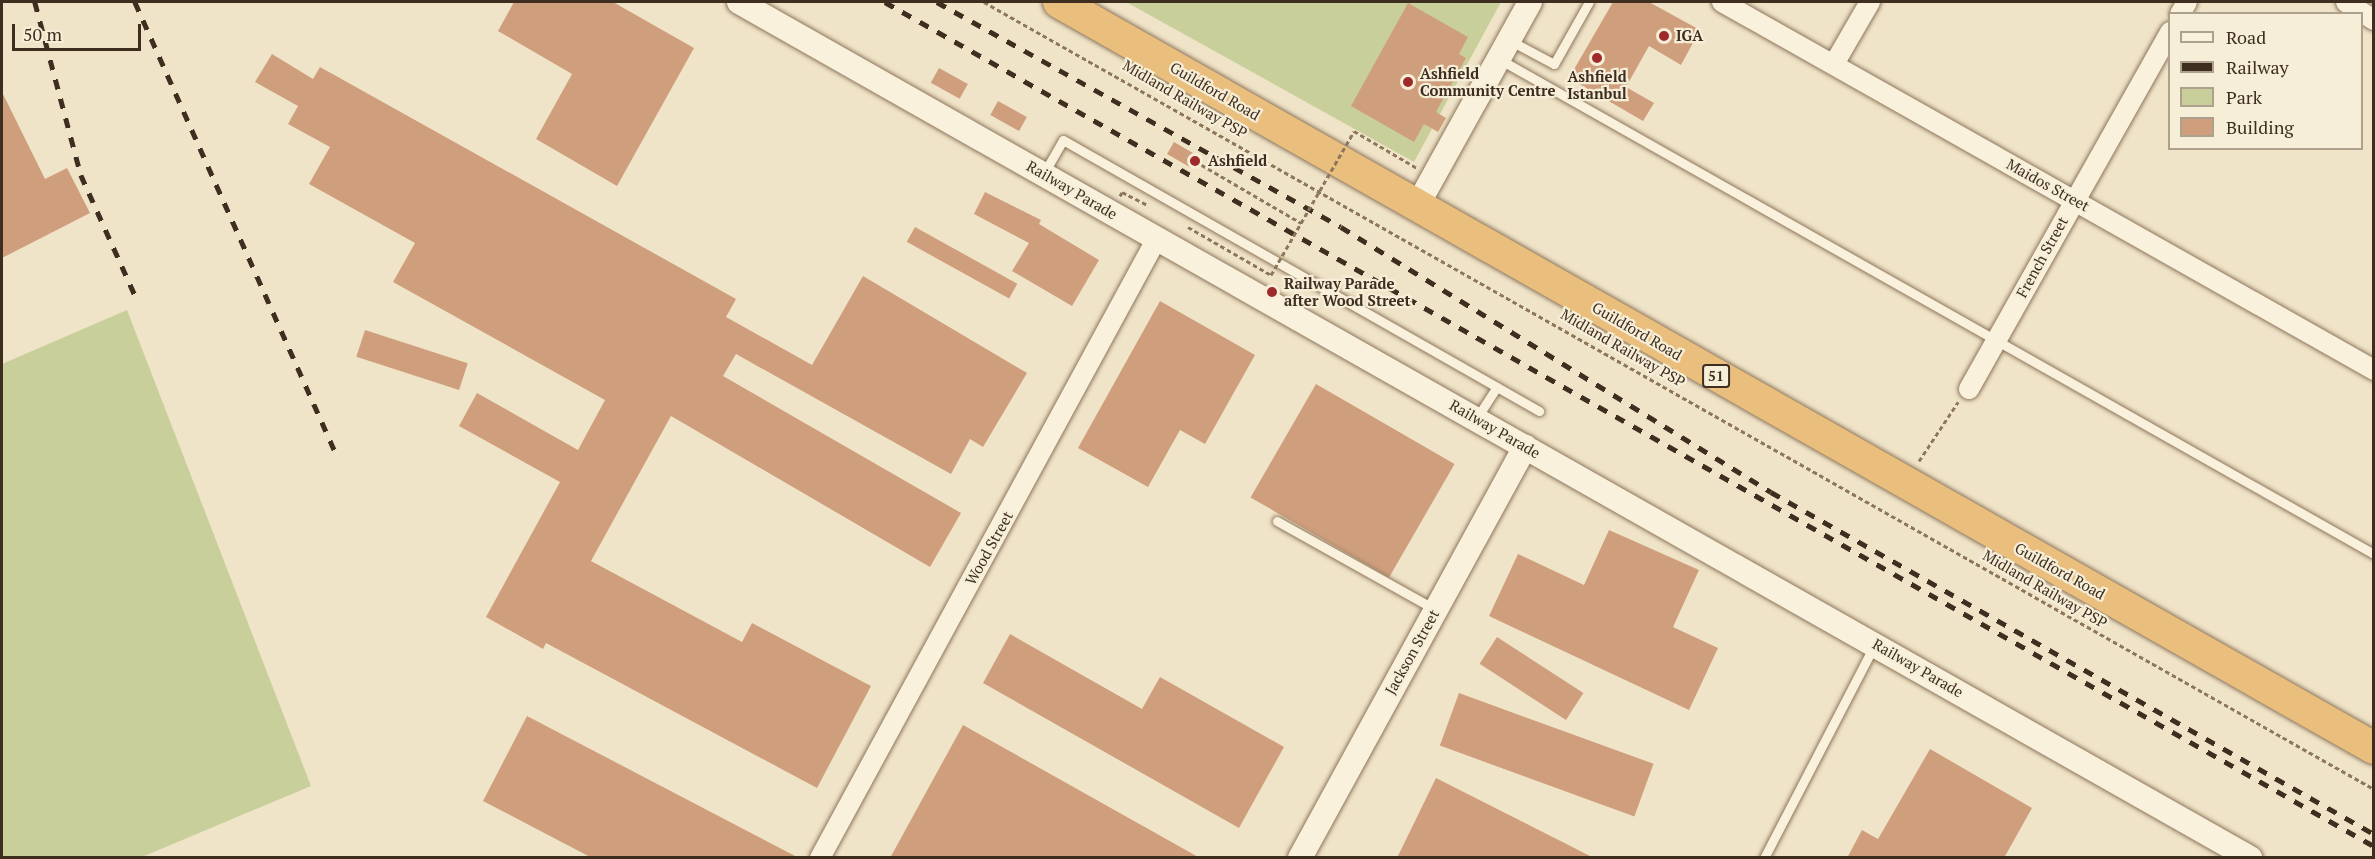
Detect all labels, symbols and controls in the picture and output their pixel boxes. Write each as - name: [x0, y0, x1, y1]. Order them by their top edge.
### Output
- scale bar: [15, 12, 144, 50]
- legend: [2168, 12, 2363, 150]
- text: 50 m: [23, 22, 62, 46]
- text: Road: [2226, 25, 2266, 49]
- place label: IGA: [1676, 27, 1703, 45]
- marker: IGA: [1657, 29, 1671, 43]
- marker: Ashfield Istanbul: [1590, 51, 1604, 65]
- text: Railway: [2226, 55, 2289, 79]
- street label: Midland Railway PSP: [1120, 56, 1250, 142]
- street label: Guildford Road: [1167, 58, 1263, 124]
- place label: Ashfield Community Centre: [1420, 64, 1556, 99]
- place label: Ashfield Istanbul: [1567, 67, 1627, 102]
- marker: Ashfield Community Centre: [1401, 75, 1415, 89]
- text: Park: [2226, 85, 2262, 109]
- text: Building: [2226, 115, 2294, 139]
- marker: Ashfield: [1186, 152, 1204, 170]
- place label: Ashfield: [1208, 152, 1267, 170]
- street label: Maidos Street: [2003, 155, 2093, 215]
- street label: Railway Parade: [1024, 157, 1120, 223]
- street label: French Street: [2012, 213, 2072, 301]
- place label: Railway Parade after Wood Street: [1284, 274, 1411, 309]
- marker: Railway Parade after Wood Street: [1265, 285, 1279, 299]
- street label: Guildford Road: [1589, 298, 1685, 364]
- street label: Midland Railway PSP: [1558, 305, 1688, 391]
- road number: 51: [1701, 365, 1731, 387]
- street label: Railway Parade: [1447, 396, 1543, 462]
- street label: Wood Street: [961, 508, 1017, 588]
- street label: Guildford Road: [2012, 539, 2108, 603]
- street label: Midland Railway PSP: [1980, 546, 2110, 632]
- street label: Jackson Street: [1381, 606, 1443, 698]
- street label: Railway Parade: [1870, 635, 1966, 701]

